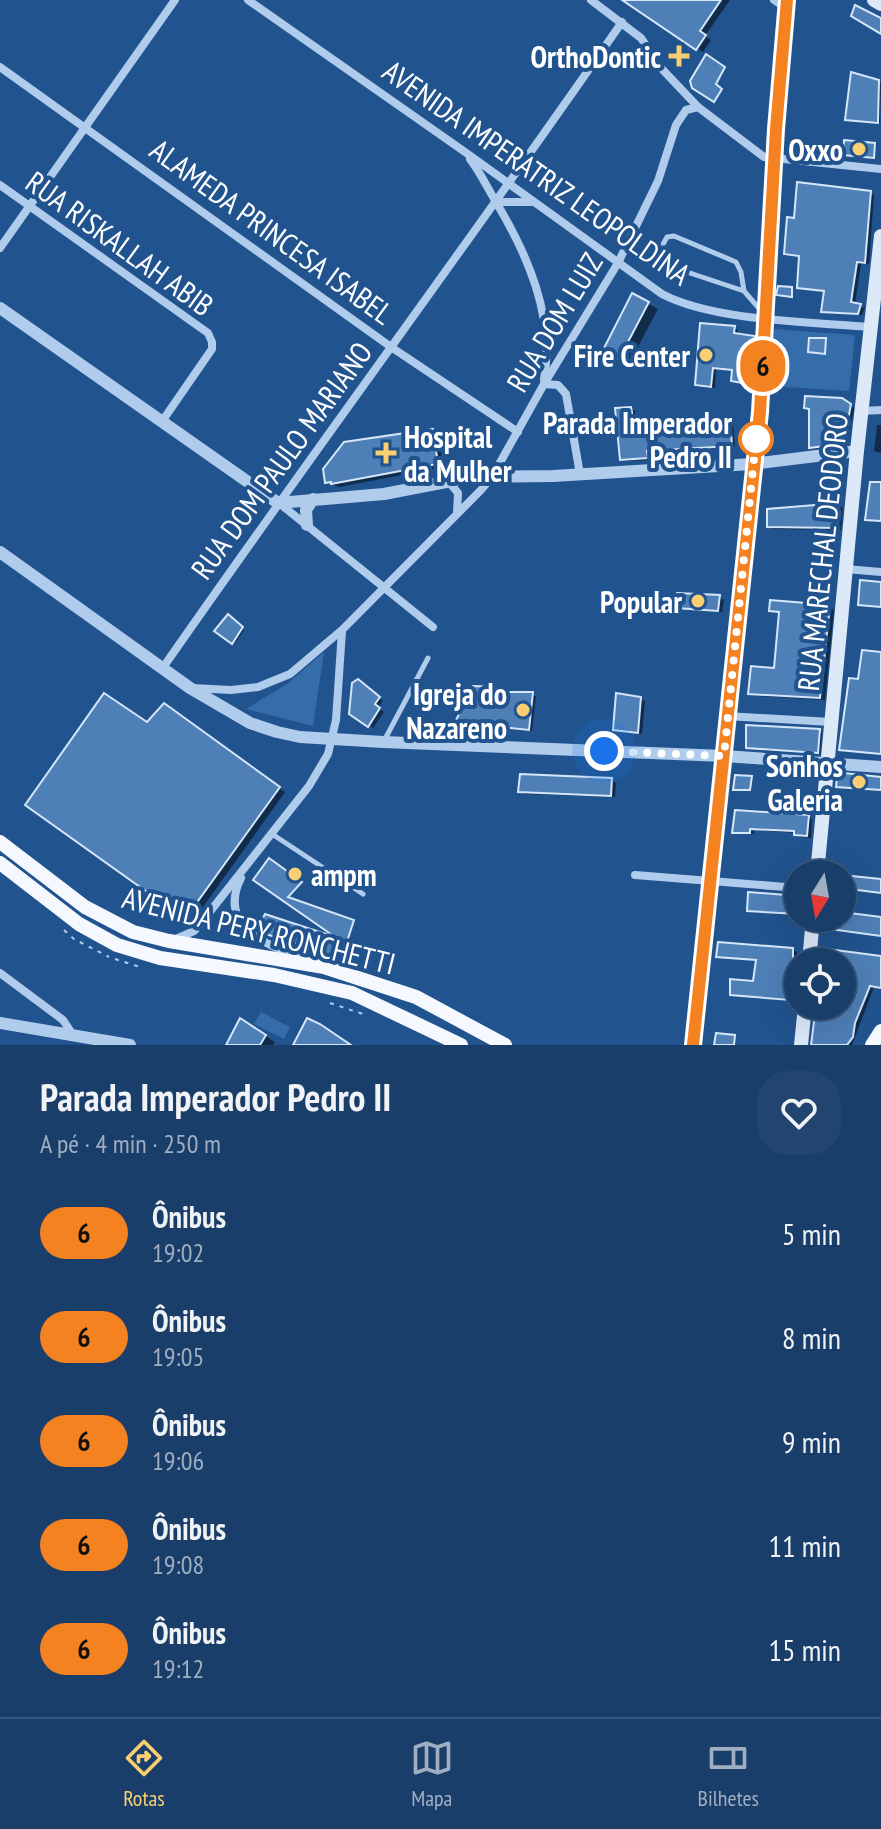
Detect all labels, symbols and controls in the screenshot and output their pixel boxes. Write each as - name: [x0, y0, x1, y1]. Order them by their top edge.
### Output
- place label: OrthoDontic: [530, 37, 661, 76]
- marker: OrthoDontic: [668, 45, 690, 67]
- street label: AVENIDA IMPERATRIZ LEOPOLDINA: [376, 51, 699, 294]
- street label: ALAMEDA PRINCESA ISABEL: [143, 130, 402, 333]
- place label: Oxxo: [788, 130, 843, 169]
- marker: Oxxo: [850, 140, 868, 158]
- street label: RUA RISKALLAH ABIB: [19, 162, 221, 324]
- street label: RUA DOM LUIZ: [497, 245, 611, 399]
- street label: RUA DOM PAULO MARIANO: [182, 334, 380, 586]
- place label: Fire Center: [574, 336, 690, 375]
- line badge: 6: [737, 340, 789, 392]
- marker: Fire Center: [697, 346, 715, 364]
- text: 6: [756, 347, 770, 384]
- place label: Parada Imperador Pedro II: [543, 403, 732, 476]
- street label: RUA MARECHAL DEODORO: [788, 411, 856, 693]
- place label: Hospital da Mulher: [404, 417, 512, 490]
- marker: Parada Imperador Pedro II: [739, 422, 773, 456]
- marker: Hospital da Mulher: [375, 442, 397, 464]
- place label: Popular: [600, 582, 682, 621]
- marker: Popular: [689, 592, 707, 610]
- place label: Igreja do Nazareno: [406, 674, 507, 747]
- marker: Igreja do Nazareno: [514, 701, 532, 719]
- your location: [584, 731, 624, 771]
- place label: Sonhos Galeria: [766, 746, 843, 819]
- marker: Sonhos Galeria: [850, 773, 868, 791]
- place label: ampm: [311, 855, 377, 894]
- north arrow: [784, 860, 856, 932]
- map controls: [784, 860, 856, 1020]
- marker: ampm: [286, 865, 304, 883]
- street label: AVENIDA PERY RONCHETTI: [119, 877, 399, 983]
- button: locate: [784, 948, 856, 1020]
- button: heart: [757, 1071, 841, 1155]
- text: Parada Imperador Pedro II: [40, 1072, 391, 1121]
- text: A pé · 4 min · 250 m: [40, 1127, 221, 1160]
- text: Ônibus: [152, 1197, 226, 1236]
- text: 6: [77, 1214, 91, 1251]
- text: 5 min: [782, 1214, 841, 1253]
- text: 19:02: [152, 1236, 204, 1269]
- text: Ônibus: [152, 1301, 226, 1340]
- text: 6: [77, 1318, 91, 1355]
- text: 8 min: [782, 1318, 841, 1357]
- text: 19:05: [152, 1340, 204, 1373]
- text: Ônibus: [152, 1405, 226, 1444]
- text: 6: [77, 1422, 91, 1459]
- text: 9 min: [782, 1422, 841, 1461]
- text: 19:06: [152, 1444, 204, 1477]
- text: Ônibus: [152, 1509, 226, 1548]
- text: 6: [77, 1526, 91, 1563]
- text: 11 min: [768, 1526, 841, 1565]
- text: 19:08: [152, 1548, 204, 1581]
- text: Ônibus: [152, 1613, 226, 1652]
- text: 6: [77, 1630, 91, 1667]
- text: 15 min: [768, 1630, 841, 1669]
- text: 19:12: [152, 1652, 204, 1685]
- tab: Rotas: [122, 1736, 166, 1812]
- tab: Mapa: [410, 1736, 454, 1812]
- tab: Bilhetes: [698, 1736, 759, 1812]

